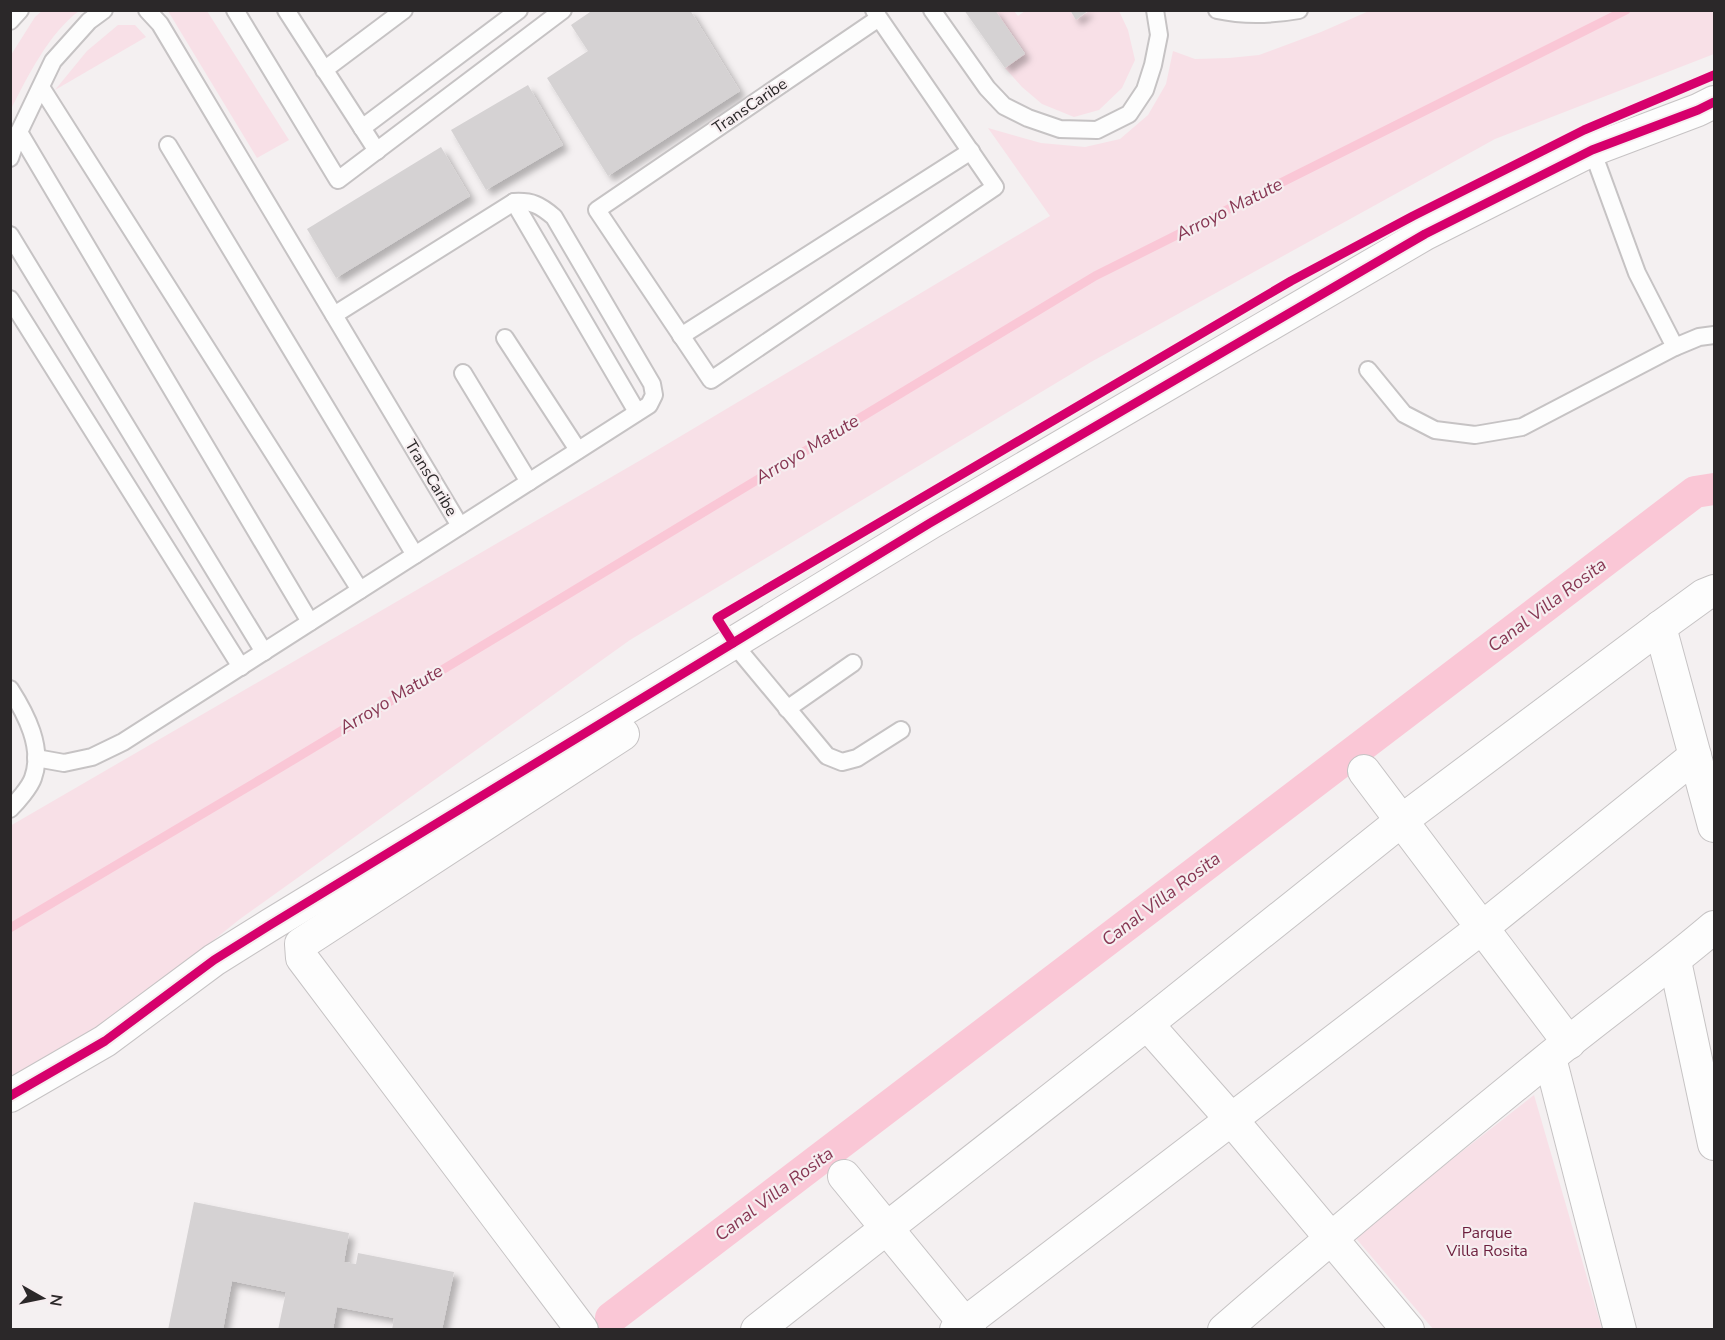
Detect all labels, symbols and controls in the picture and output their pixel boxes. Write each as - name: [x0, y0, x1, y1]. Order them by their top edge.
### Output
- street label: TransCaribe: [708, 73, 792, 139]
- water label: Arroyo Matute: [1171, 172, 1287, 247]
- water label: Arroyo Matute: [750, 408, 864, 490]
- street label: TransCaribe: [400, 436, 462, 520]
- water label: Canal Villa Rosita: [1483, 552, 1611, 658]
- water label: Arroyo Matute: [334, 658, 448, 740]
- water label: Canal Villa Rosita: [1097, 846, 1225, 952]
- water label: Canal Villa Rosita: [710, 1141, 838, 1247]
- park label: Parque Villa Rosita: [1445, 1222, 1528, 1262]
- north arrow: [12, 1268, 72, 1328]
- text: N: [44, 1293, 68, 1308]

